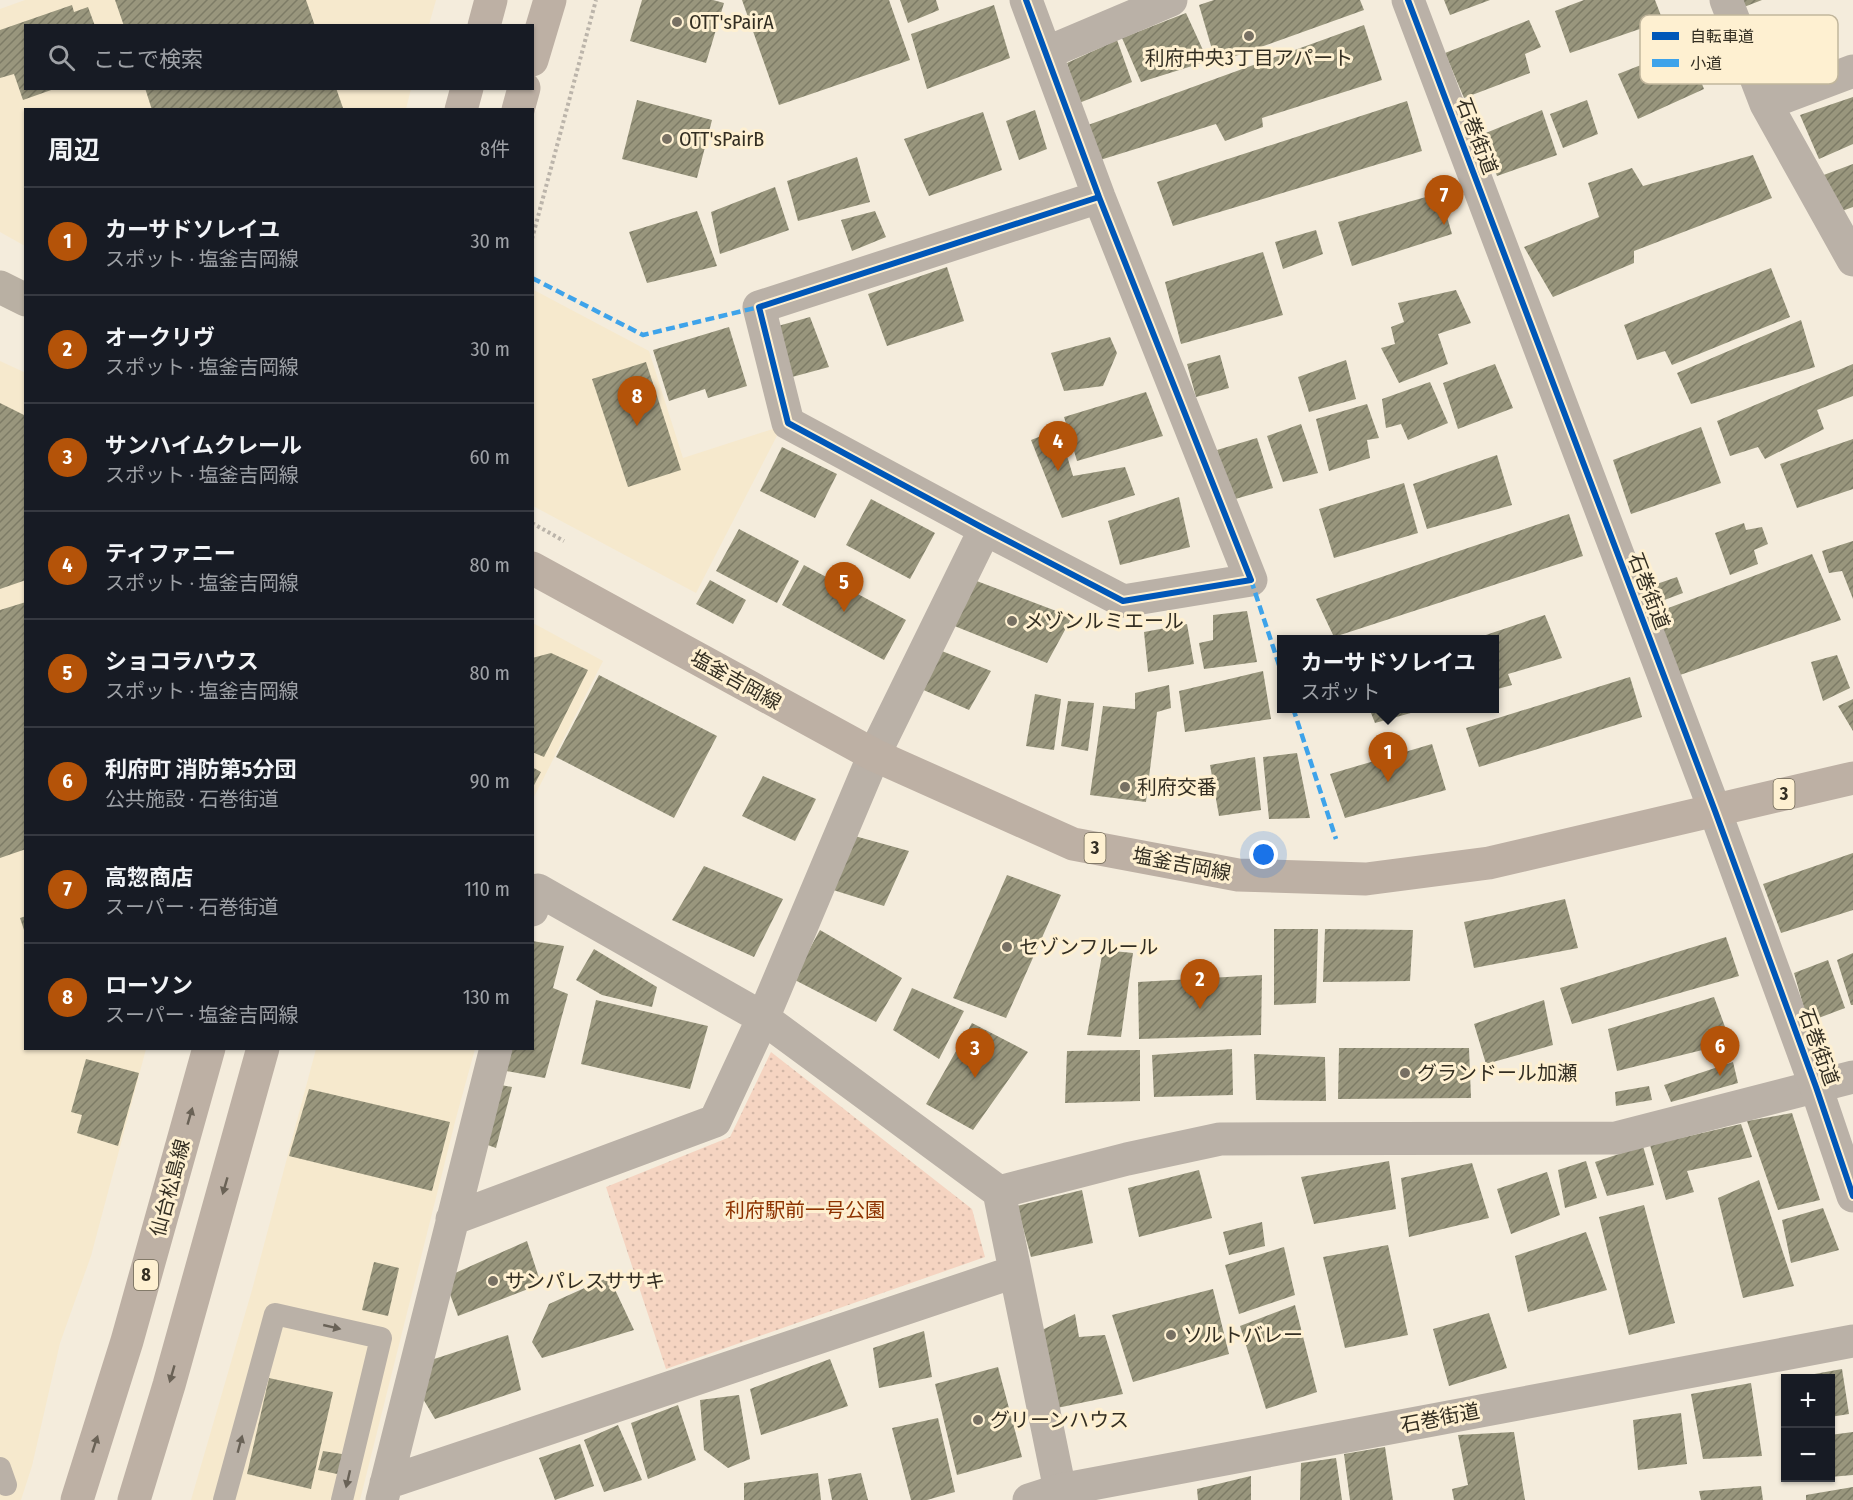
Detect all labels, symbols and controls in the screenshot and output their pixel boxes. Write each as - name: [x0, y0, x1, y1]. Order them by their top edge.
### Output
- place label: OTT'sPairA: [689, 10, 774, 34]
- marker: OTT'sPairA: [670, 15, 684, 29]
- legend: [1640, 15, 1838, 84]
- search box: [24, 24, 534, 90]
- text: 自転車道: [1690, 27, 1754, 46]
- marker: 利府中央3丁目アパート: [1242, 29, 1256, 43]
- icon: search: [45, 41, 78, 74]
- text: ここで検索: [93, 46, 203, 73]
- place label: 利府中央3丁目アパート: [1145, 46, 1353, 70]
- text: 小道: [1690, 54, 1722, 73]
- street label: 石巻街道: [1451, 94, 1503, 178]
- place label: OTT'sPairB: [679, 127, 764, 151]
- marker: OTT'sPairB: [660, 132, 674, 146]
- text: 周辺: [48, 135, 100, 166]
- text: 8件: [480, 137, 510, 161]
- pin: 7: [1424, 176, 1464, 225]
- text: カーサドソレイユ: [105, 216, 280, 243]
- text: 1: [63, 229, 72, 253]
- text: 30 m: [470, 229, 510, 253]
- text: スポット · 塩釜吉岡線: [105, 247, 299, 271]
- text: オークリヴ: [105, 324, 215, 351]
- text: 2: [63, 337, 72, 361]
- text: 30 m: [470, 337, 510, 361]
- text: スポット · 塩釜吉岡線: [105, 355, 299, 379]
- pin: 8: [618, 376, 656, 426]
- pin: 4: [1038, 422, 1078, 471]
- text: サンハイムクレール: [105, 432, 302, 459]
- text: 3: [63, 445, 72, 469]
- text: 60 m: [470, 445, 510, 469]
- text: スポット · 塩釜吉岡線: [105, 463, 299, 487]
- text: ティファニー: [105, 540, 236, 567]
- street label: 石巻街道: [1623, 549, 1675, 633]
- text: 4: [62, 553, 73, 577]
- text: 80 m: [470, 553, 510, 577]
- pin: 5: [824, 562, 864, 612]
- text: スポット · 塩釜吉岡線: [105, 571, 299, 595]
- place label: メゾンルミエール: [1024, 609, 1184, 633]
- marker: メゾンルミエール: [1005, 614, 1019, 628]
- popup: [1277, 635, 1499, 713]
- street label: 塩釜吉岡線: [686, 645, 786, 715]
- text: ショコラハウス: [105, 648, 259, 675]
- text: カーサドソレイユ: [1300, 649, 1476, 676]
- text: 5: [63, 661, 72, 685]
- text: 80 m: [470, 661, 510, 685]
- text: スポット · 塩釜吉岡線: [105, 679, 299, 703]
- text: スポット: [1300, 680, 1380, 704]
- pin: 1: [1368, 732, 1408, 782]
- text: 利府町 消防第5分団: [105, 756, 296, 783]
- text: 6: [62, 769, 73, 793]
- text: 90 m: [470, 769, 510, 793]
- place label: 利府交番: [1137, 775, 1217, 799]
- road number: 3: [1774, 779, 1794, 809]
- marker: 利府交番: [1118, 780, 1132, 794]
- text: 公共施設 · 石巻街道: [105, 787, 279, 811]
- road number: 3: [1084, 833, 1106, 863]
- your location: [1249, 840, 1278, 869]
- street label: 塩釜吉岡線: [1131, 843, 1233, 885]
- text: 高惣商店: [105, 864, 193, 891]
- text: 7: [63, 877, 72, 901]
- text: 110 m: [464, 877, 510, 901]
- text: スーパー · 石巻街道: [105, 895, 278, 919]
- place label: セゾンフルール: [1019, 935, 1158, 959]
- marker: セゾンフルール: [1000, 940, 1014, 954]
- pin: 2: [1180, 960, 1220, 1009]
- text: ローソン: [105, 972, 193, 999]
- text: 8: [62, 985, 73, 1009]
- text: 130 m: [463, 985, 510, 1009]
- text: スーパー · 塩釜吉岡線: [105, 1003, 298, 1027]
- street label: 石巻街道: [1794, 1005, 1844, 1089]
- pin: 6: [1700, 1026, 1740, 1076]
- pin: 3: [956, 1028, 994, 1078]
- place label: グランドール加瀬: [1417, 1061, 1577, 1085]
- marker: グランドール加瀬: [1398, 1066, 1412, 1080]
- one-way arrow: [186, 1107, 195, 1125]
- street label: 仙台松島線: [145, 1137, 195, 1239]
- one-way arrow: [220, 1177, 229, 1195]
- park label: 利府駅前一号公園: [725, 1198, 885, 1222]
- road number: 8: [134, 1260, 158, 1290]
- place label: サンパレスササキ: [505, 1269, 665, 1293]
- marker: サンパレスササキ: [486, 1274, 500, 1288]
- one-way arrow: [323, 1322, 342, 1332]
- place label: ソルトバレー: [1183, 1323, 1303, 1347]
- marker: ソルトバレー: [1164, 1328, 1178, 1342]
- one-way arrow: [167, 1365, 176, 1383]
- map controls: [1781, 1374, 1835, 1482]
- button: +: [1781, 1374, 1835, 1428]
- street label: 石巻街道: [1398, 1399, 1482, 1437]
- place label: グリーンハウス: [990, 1408, 1129, 1432]
- marker: グリーンハウス: [971, 1413, 985, 1427]
- button: −: [1781, 1428, 1835, 1482]
- one-way arrow: [235, 1434, 245, 1453]
- one-way arrow: [90, 1435, 100, 1453]
- one-way arrow: [342, 1469, 352, 1488]

